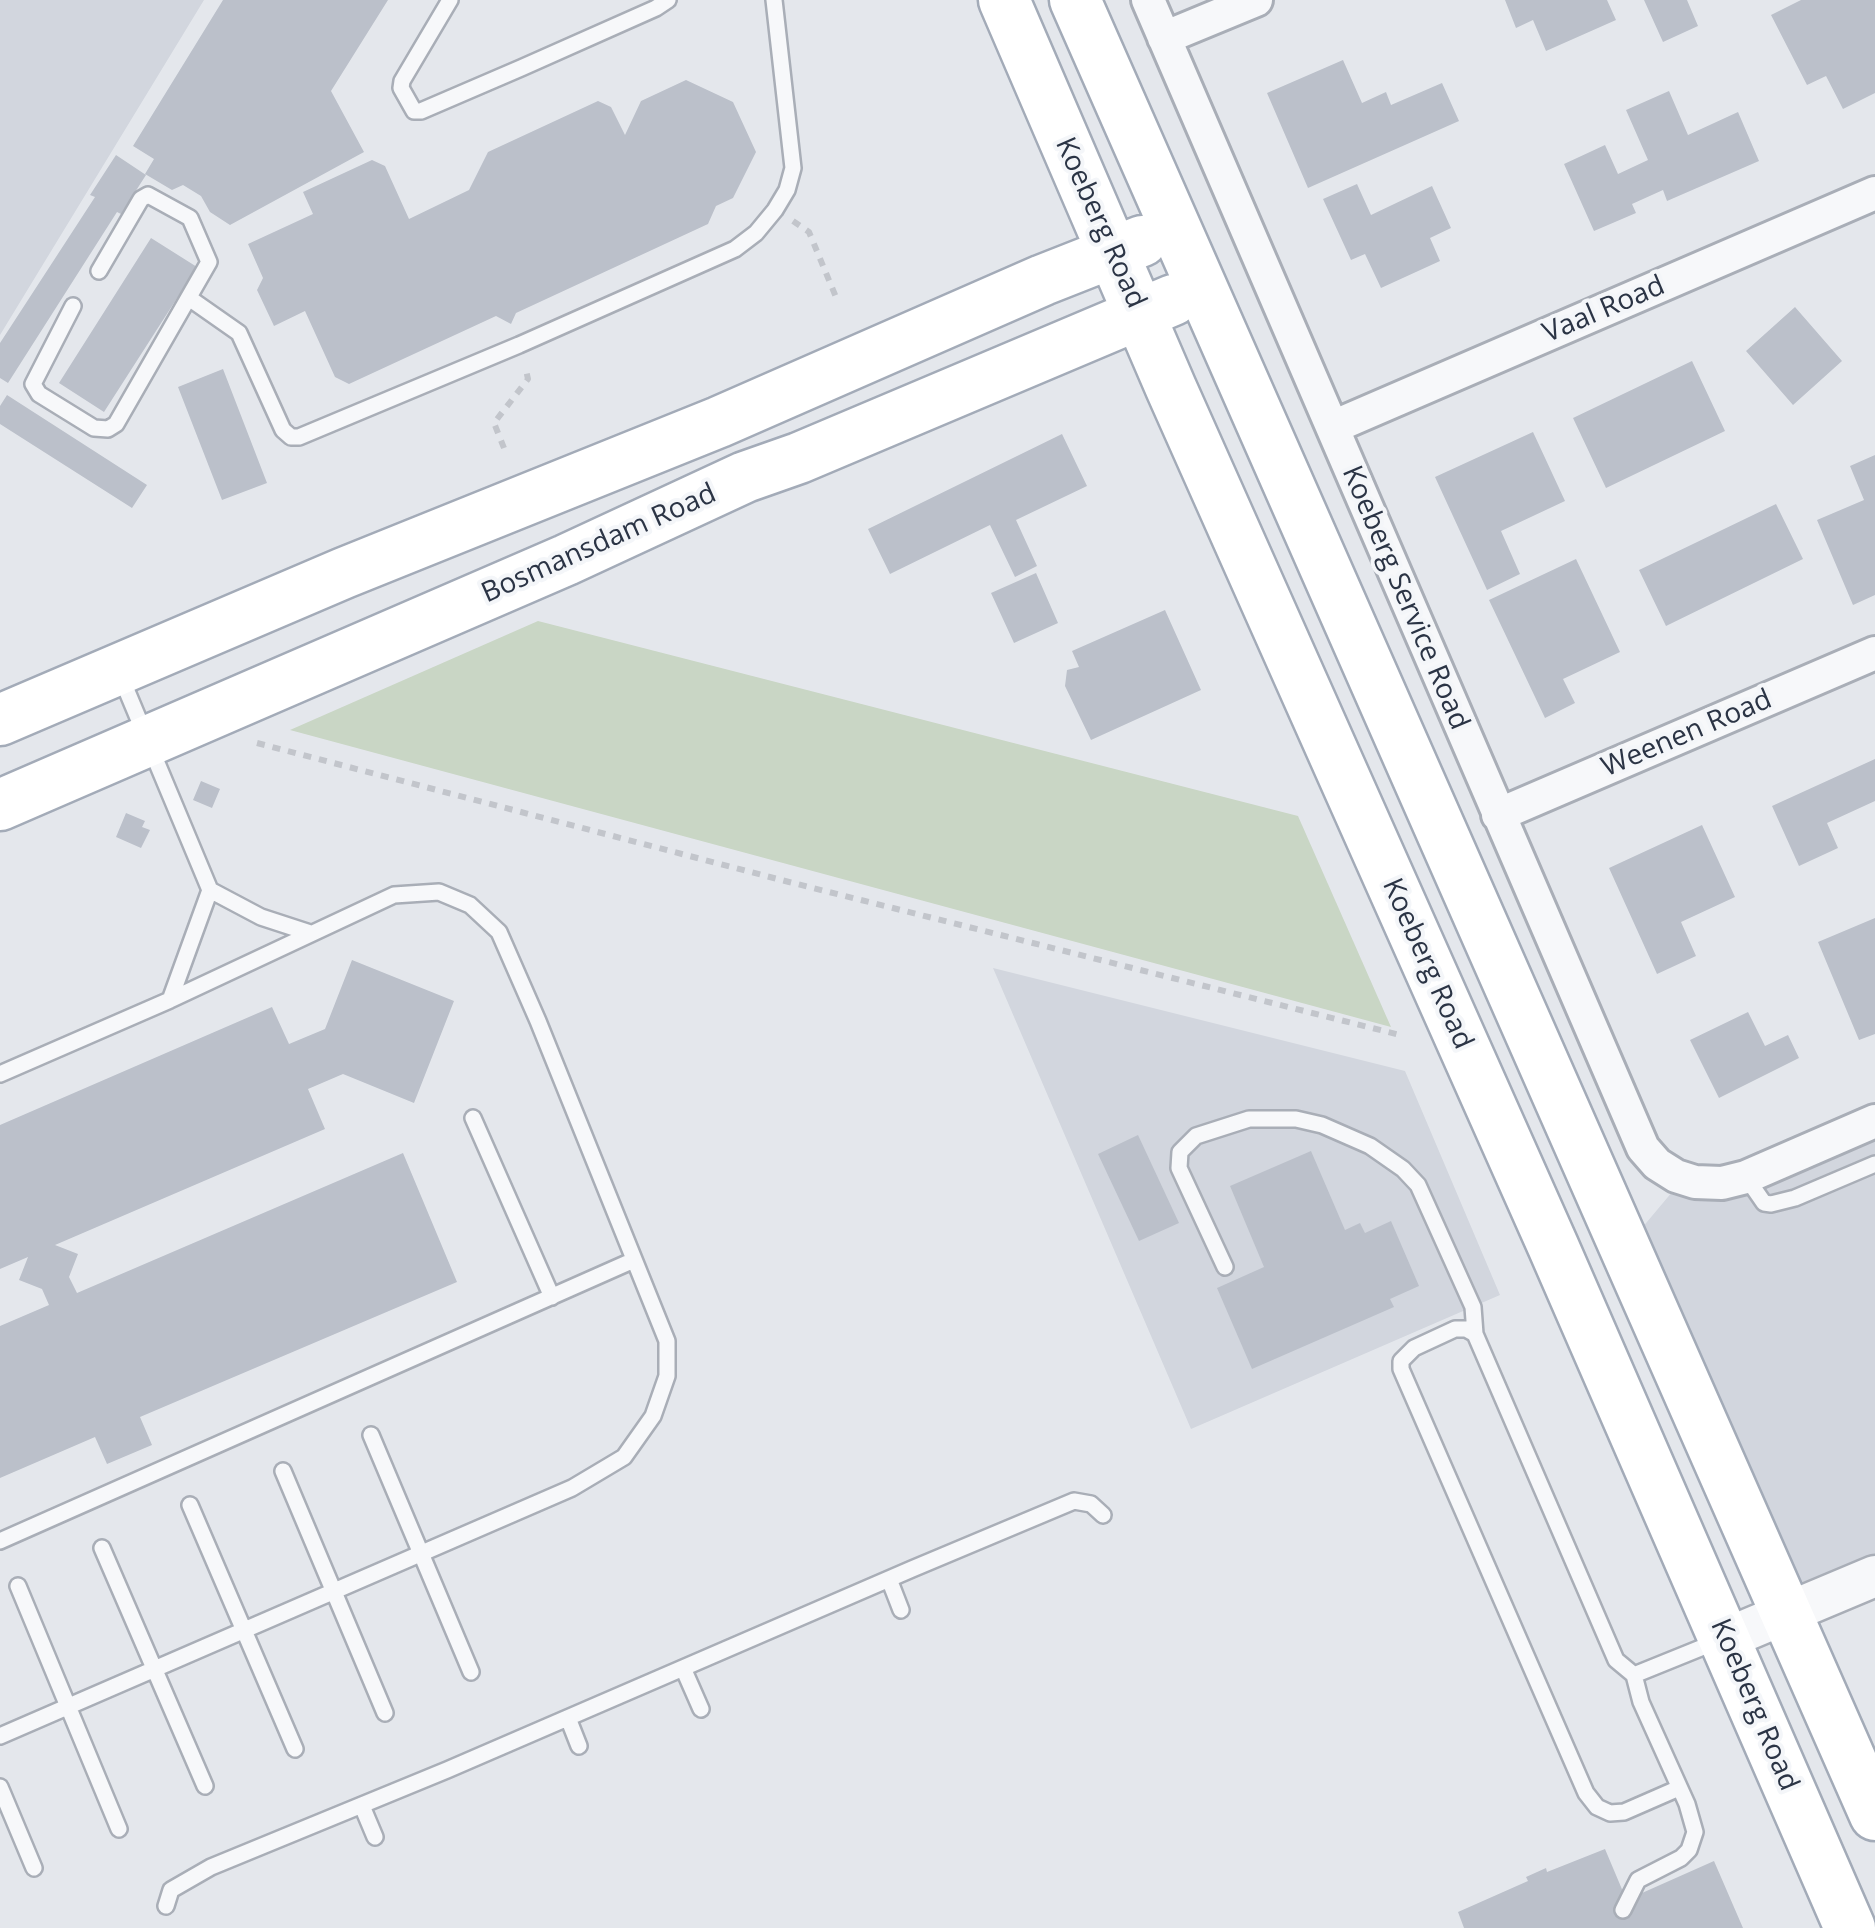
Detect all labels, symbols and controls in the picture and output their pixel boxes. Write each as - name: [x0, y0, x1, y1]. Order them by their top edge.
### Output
- street label: Koeberg Road: [1047, 132, 1153, 314]
- street label: Vaal Road: [1538, 269, 1670, 351]
- street label: Koeberg Service Road: [1334, 461, 1476, 735]
- street label: Bosmansdam Road: [477, 477, 721, 611]
- street label: Weenen Road: [1597, 683, 1777, 785]
- street label: Koeberg Road: [1374, 873, 1480, 1055]
- street label: Koeberg Road: [1703, 1614, 1805, 1796]

